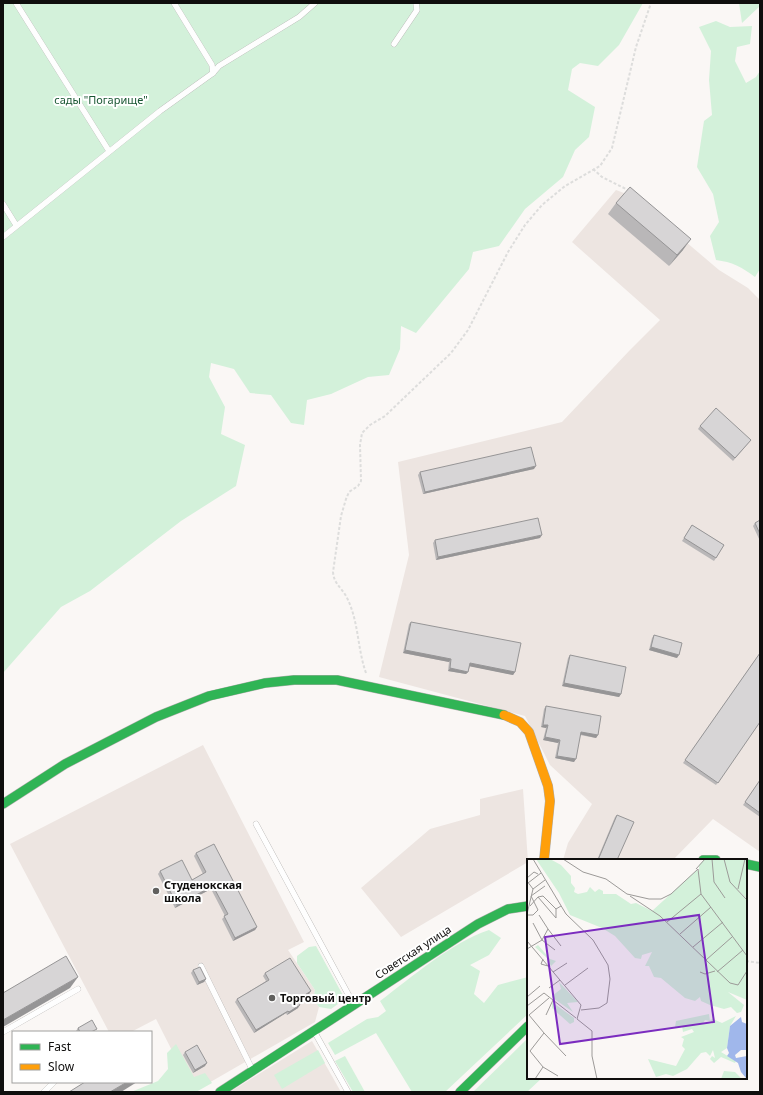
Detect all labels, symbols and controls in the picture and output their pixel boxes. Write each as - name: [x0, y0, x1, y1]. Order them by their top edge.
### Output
- park label: сады "Погарище": [54, 92, 148, 107]
- inset map: [527, 859, 747, 1079]
- place label: Студенокская школа: [164, 877, 242, 905]
- marker: Студенокская школа: [151, 886, 161, 896]
- street label: Советская улица: [372, 921, 454, 982]
- place label: Торговый центр: [280, 990, 371, 1005]
- marker: Торговый центр: [267, 993, 277, 1003]
- legend: [12, 1031, 152, 1083]
- text: Fast: [48, 1038, 72, 1055]
- text: Slow: [48, 1058, 75, 1075]

